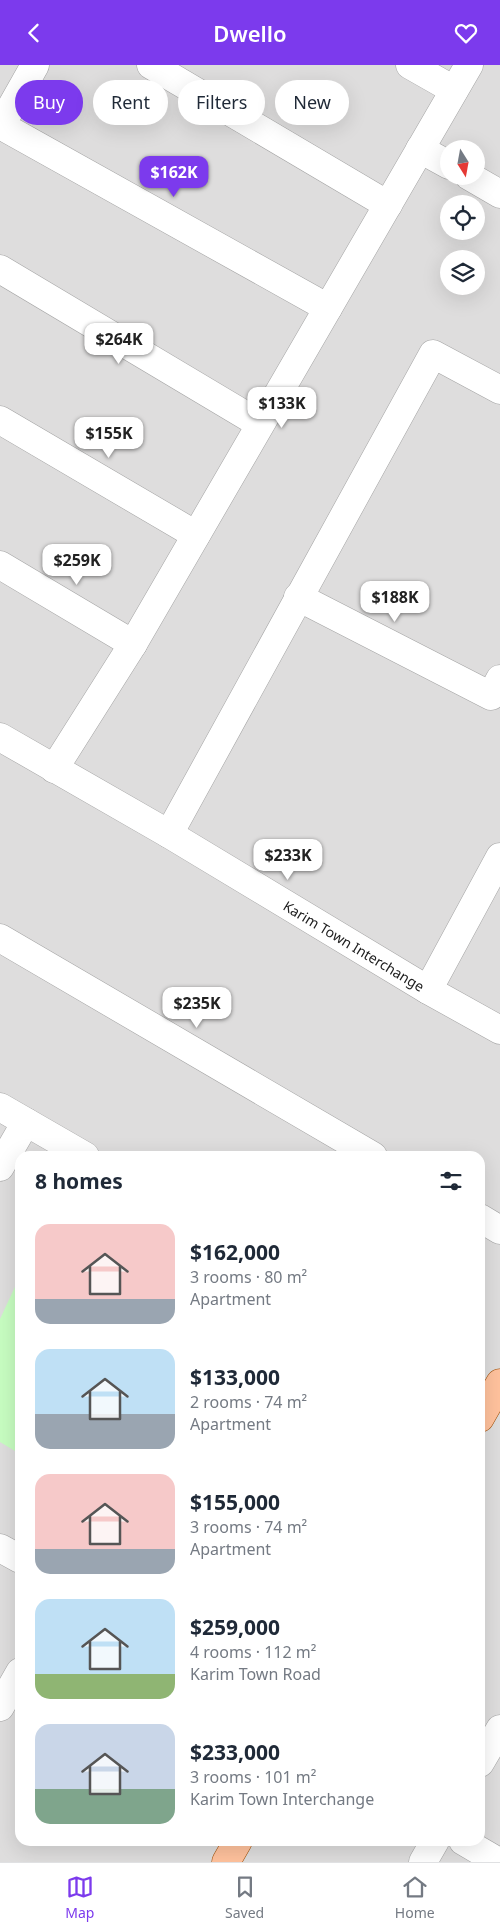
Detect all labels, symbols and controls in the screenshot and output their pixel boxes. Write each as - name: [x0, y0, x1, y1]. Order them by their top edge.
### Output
- text: Dwello: [213, 18, 287, 48]
- icon: back: [20, 19, 48, 47]
- icon: heart: [452, 19, 480, 47]
- chip: Buy: [15, 80, 83, 125]
- chip: Rent: [93, 80, 168, 125]
- chip: Filters: [178, 80, 265, 125]
- chip: New: [275, 80, 349, 125]
- north arrow: [440, 140, 485, 185]
- map controls: [440, 140, 485, 295]
- pin: $162K: [139, 155, 209, 198]
- text: $162K: [150, 161, 198, 183]
- button: locate: [440, 195, 485, 240]
- button: layers: [440, 250, 485, 295]
- pin: $264K: [84, 323, 154, 365]
- text: $264K: [95, 328, 143, 350]
- pin: $133K: [247, 387, 317, 429]
- text: $133K: [258, 392, 306, 414]
- pin: $155K: [74, 417, 144, 459]
- text: $155K: [85, 422, 133, 444]
- pin: $259K: [42, 543, 112, 586]
- text: $259K: [53, 549, 101, 571]
- pin: $188K: [360, 581, 430, 623]
- text: $188K: [371, 586, 419, 608]
- pin: $233K: [253, 839, 323, 881]
- text: $233K: [264, 844, 312, 866]
- street label: Karim Town Interchange: [280, 896, 428, 995]
- pin: $235K: [162, 987, 232, 1029]
- text: $235K: [173, 992, 221, 1014]
- text: 8 homes: [35, 1167, 123, 1195]
- icon: filters: [437, 1167, 465, 1195]
- text: $162,000: [190, 1238, 280, 1266]
- icon: home: [75, 1244, 135, 1304]
- text: 3 rooms · 80 m²: [190, 1266, 307, 1288]
- text: Apartment: [190, 1288, 271, 1310]
- text: $133,000: [190, 1363, 280, 1391]
- icon: home: [75, 1369, 135, 1429]
- text: 2 rooms · 74 m²: [190, 1391, 307, 1413]
- text: Apartment: [190, 1413, 271, 1435]
- text: $155,000: [190, 1488, 280, 1516]
- icon: home: [75, 1494, 135, 1554]
- text: 3 rooms · 74 m²: [190, 1516, 307, 1538]
- text: Apartment: [190, 1538, 271, 1560]
- text: $259,000: [190, 1613, 280, 1641]
- icon: home: [75, 1619, 135, 1679]
- text: 4 rooms · 112 m²: [190, 1641, 316, 1663]
- text: Karim Town Road: [190, 1663, 321, 1685]
- text: $233,000: [190, 1738, 280, 1766]
- icon: home: [75, 1744, 135, 1804]
- text: 3 rooms · 101 m²: [190, 1766, 316, 1788]
- text: Karim Town Interchange: [190, 1788, 374, 1810]
- tab: Map: [65, 1873, 94, 1922]
- tab: Saved: [225, 1873, 264, 1922]
- tab: Home: [395, 1873, 435, 1922]

